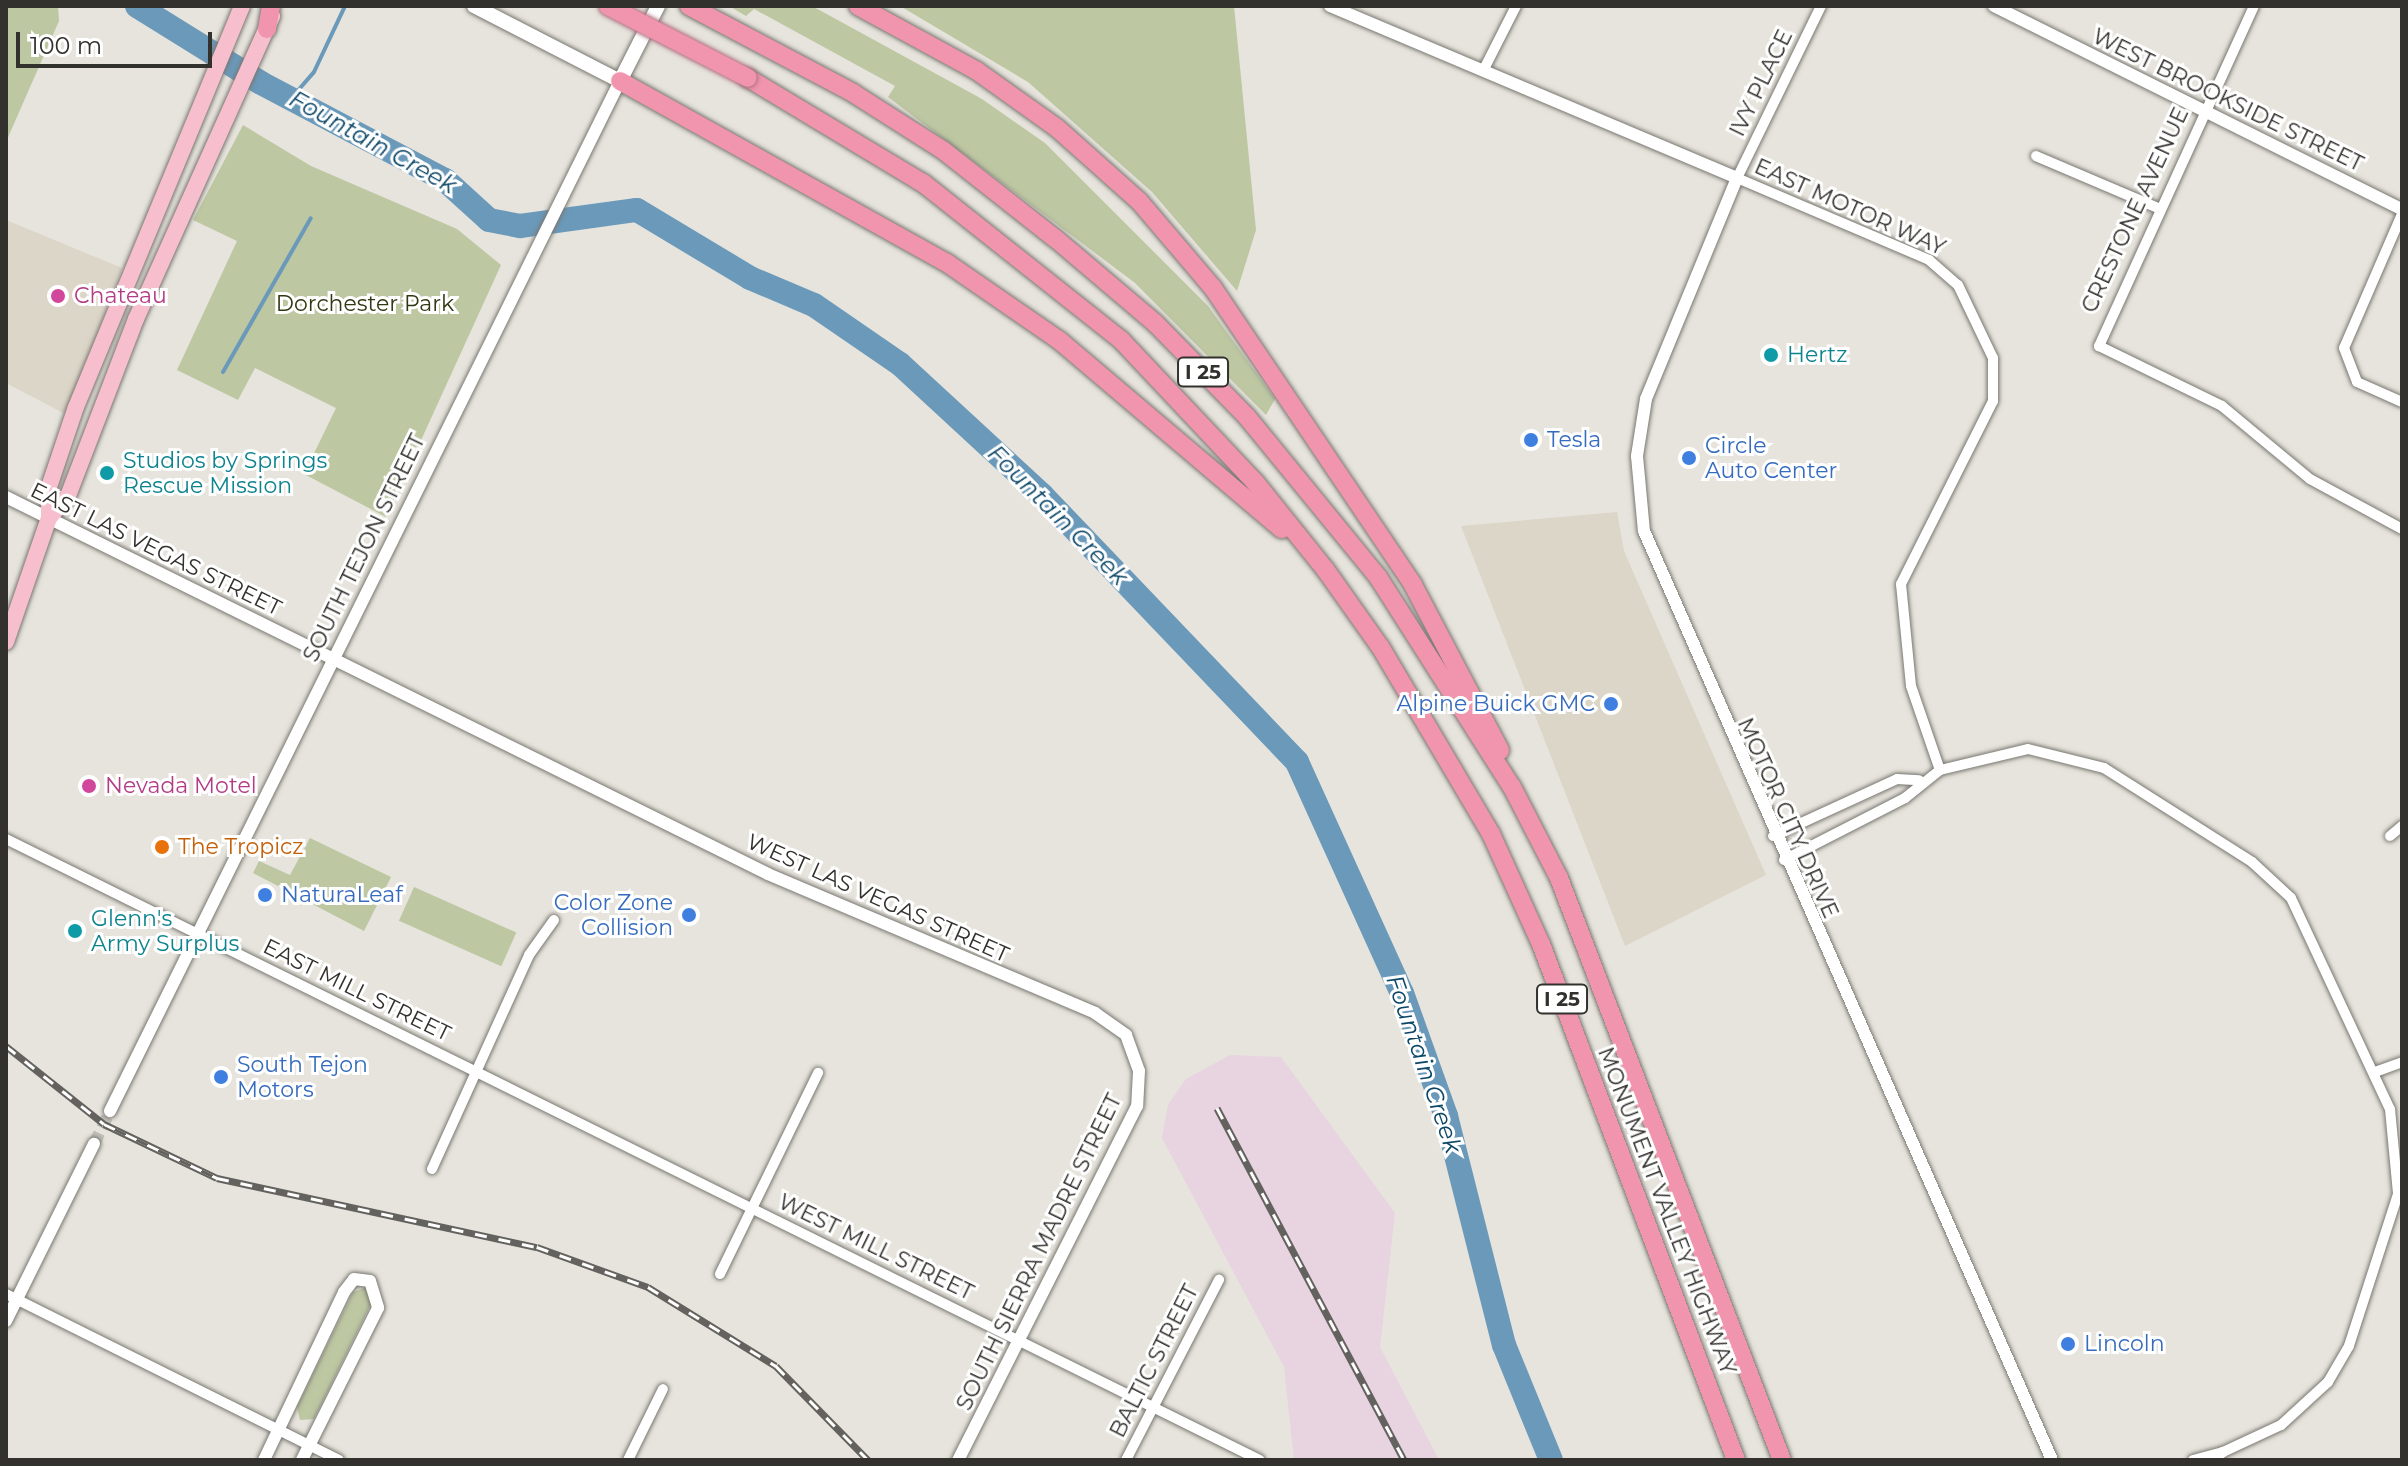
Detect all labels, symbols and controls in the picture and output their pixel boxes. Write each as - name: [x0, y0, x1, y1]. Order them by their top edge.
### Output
- scale bar: [20, 16, 216, 66]
- street label: WEST BROOKSIDE STREET: [2088, 23, 2368, 177]
- street label: IVY PLACE: [1724, 25, 1798, 141]
- text: 100 m: [30, 31, 102, 60]
- water label: Fountain Creek: [284, 84, 462, 200]
- street label: CRESTONE AVENUE: [2076, 103, 2194, 317]
- street label: EAST MOTOR WAY: [1750, 153, 1950, 261]
- place label: Chateau: [74, 283, 167, 309]
- marker: Chateau: [49, 287, 67, 305]
- park label: Dorchester Park: [276, 291, 454, 317]
- place label: Hertz: [1787, 342, 1847, 368]
- marker: Hertz: [1762, 346, 1780, 364]
- road number: I 25: [1177, 356, 1229, 388]
- place label: Tesla: [1547, 427, 1601, 453]
- street label: SOUTH TEJON STREET: [297, 430, 431, 666]
- marker: Tesla: [1522, 431, 1540, 449]
- place label: Circle Auto Center: [1705, 432, 1837, 484]
- water label: Fountain Creek: [982, 439, 1134, 591]
- place label: Studios by Springs Rescue Mission: [123, 447, 327, 498]
- marker: Circle Auto Center: [1680, 449, 1698, 467]
- marker: Studios by Springs Rescue Mission: [98, 464, 116, 482]
- street label: EAST LAS VEGAS STREET: [26, 477, 286, 621]
- place label: Alpine Buick GMC: [1397, 691, 1595, 717]
- marker: Alpine Buick GMC: [1602, 695, 1620, 713]
- street label: MOTOR CITY DRIVE: [1732, 714, 1844, 922]
- place label: Nevada Motel: [105, 773, 257, 799]
- marker: Nevada Motel: [80, 777, 98, 795]
- street label: WEST LAS VEGAS STREET: [743, 828, 1013, 968]
- place label: The Tropicz: [178, 834, 304, 860]
- marker: The Tropicz: [153, 838, 171, 856]
- place label: NaturaLeaf: [281, 882, 403, 908]
- marker: NaturaLeaf: [256, 886, 274, 904]
- place label: Color Zone Collision: [554, 889, 673, 940]
- place label: Glenn's Army Surplus: [91, 905, 239, 956]
- marker: Color Zone Collision: [680, 906, 698, 924]
- marker: Glenn's Army Surplus: [66, 922, 84, 940]
- street label: EAST MILL STREET: [259, 933, 455, 1047]
- water label: Fountain Creek: [1380, 971, 1468, 1157]
- road number: I 25: [1536, 983, 1588, 1015]
- street label: MONUMENT VALLEY HIGHWAY: [1592, 1043, 1742, 1379]
- place label: South Tejon Motors: [237, 1051, 368, 1102]
- marker: South Tejon Motors: [212, 1068, 230, 1086]
- street label: SOUTH SIERRA MADRE STREET: [951, 1089, 1127, 1415]
- street label: WEST MILL STREET: [774, 1188, 978, 1306]
- street label: BALTIC STREET: [1104, 1280, 1204, 1442]
- place label: Lincoln: [2084, 1331, 2165, 1357]
- marker: Lincoln: [2059, 1335, 2077, 1353]

